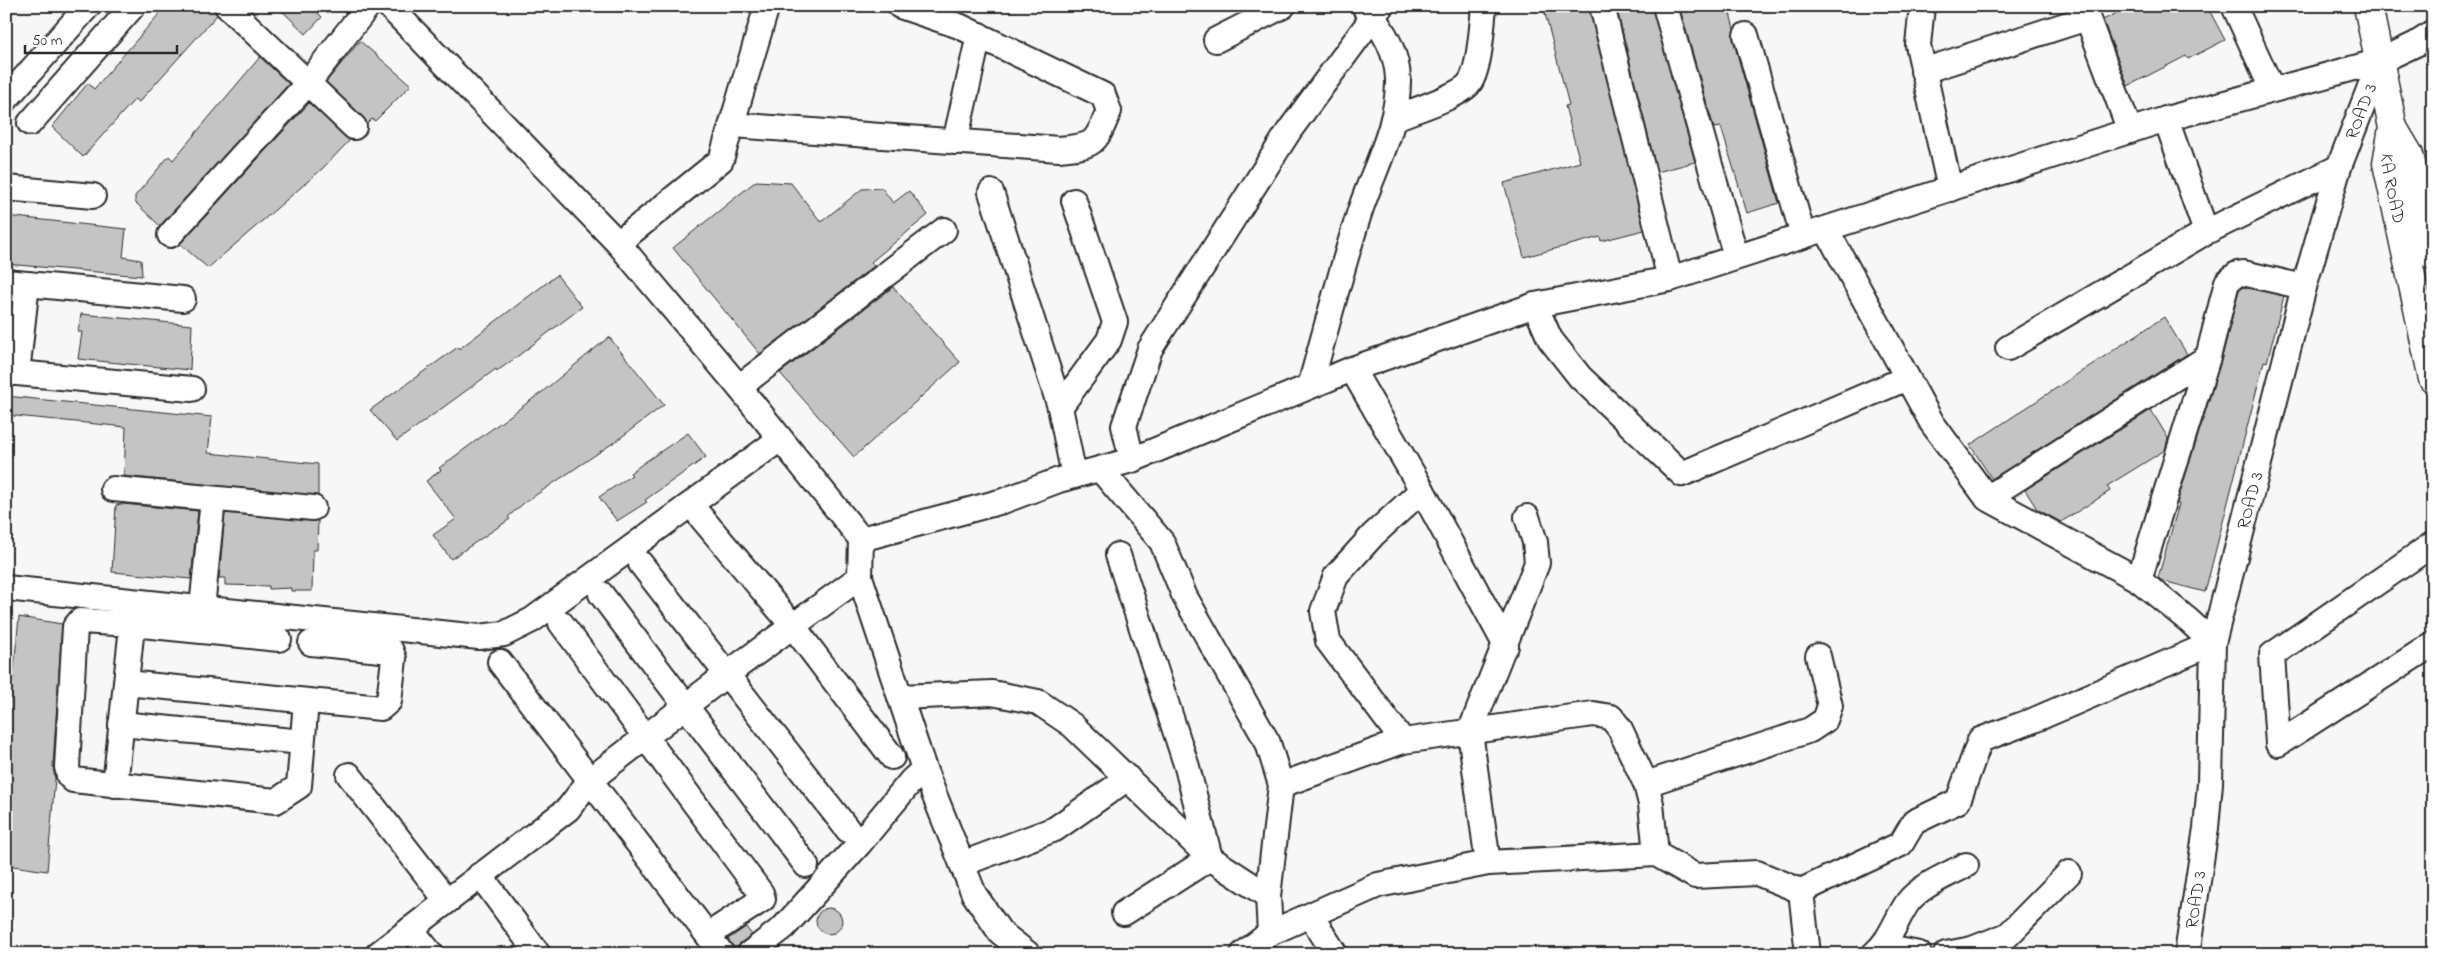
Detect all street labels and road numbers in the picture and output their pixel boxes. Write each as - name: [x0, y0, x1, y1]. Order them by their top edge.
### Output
- street label: ROAD 3: [2340, 80, 2385, 144]
- street label: KA ROAD: [2372, 151, 2411, 226]
- street label: ROAD 3: [2232, 469, 2271, 532]
- street label: ROAD 3: [2180, 869, 2214, 931]

